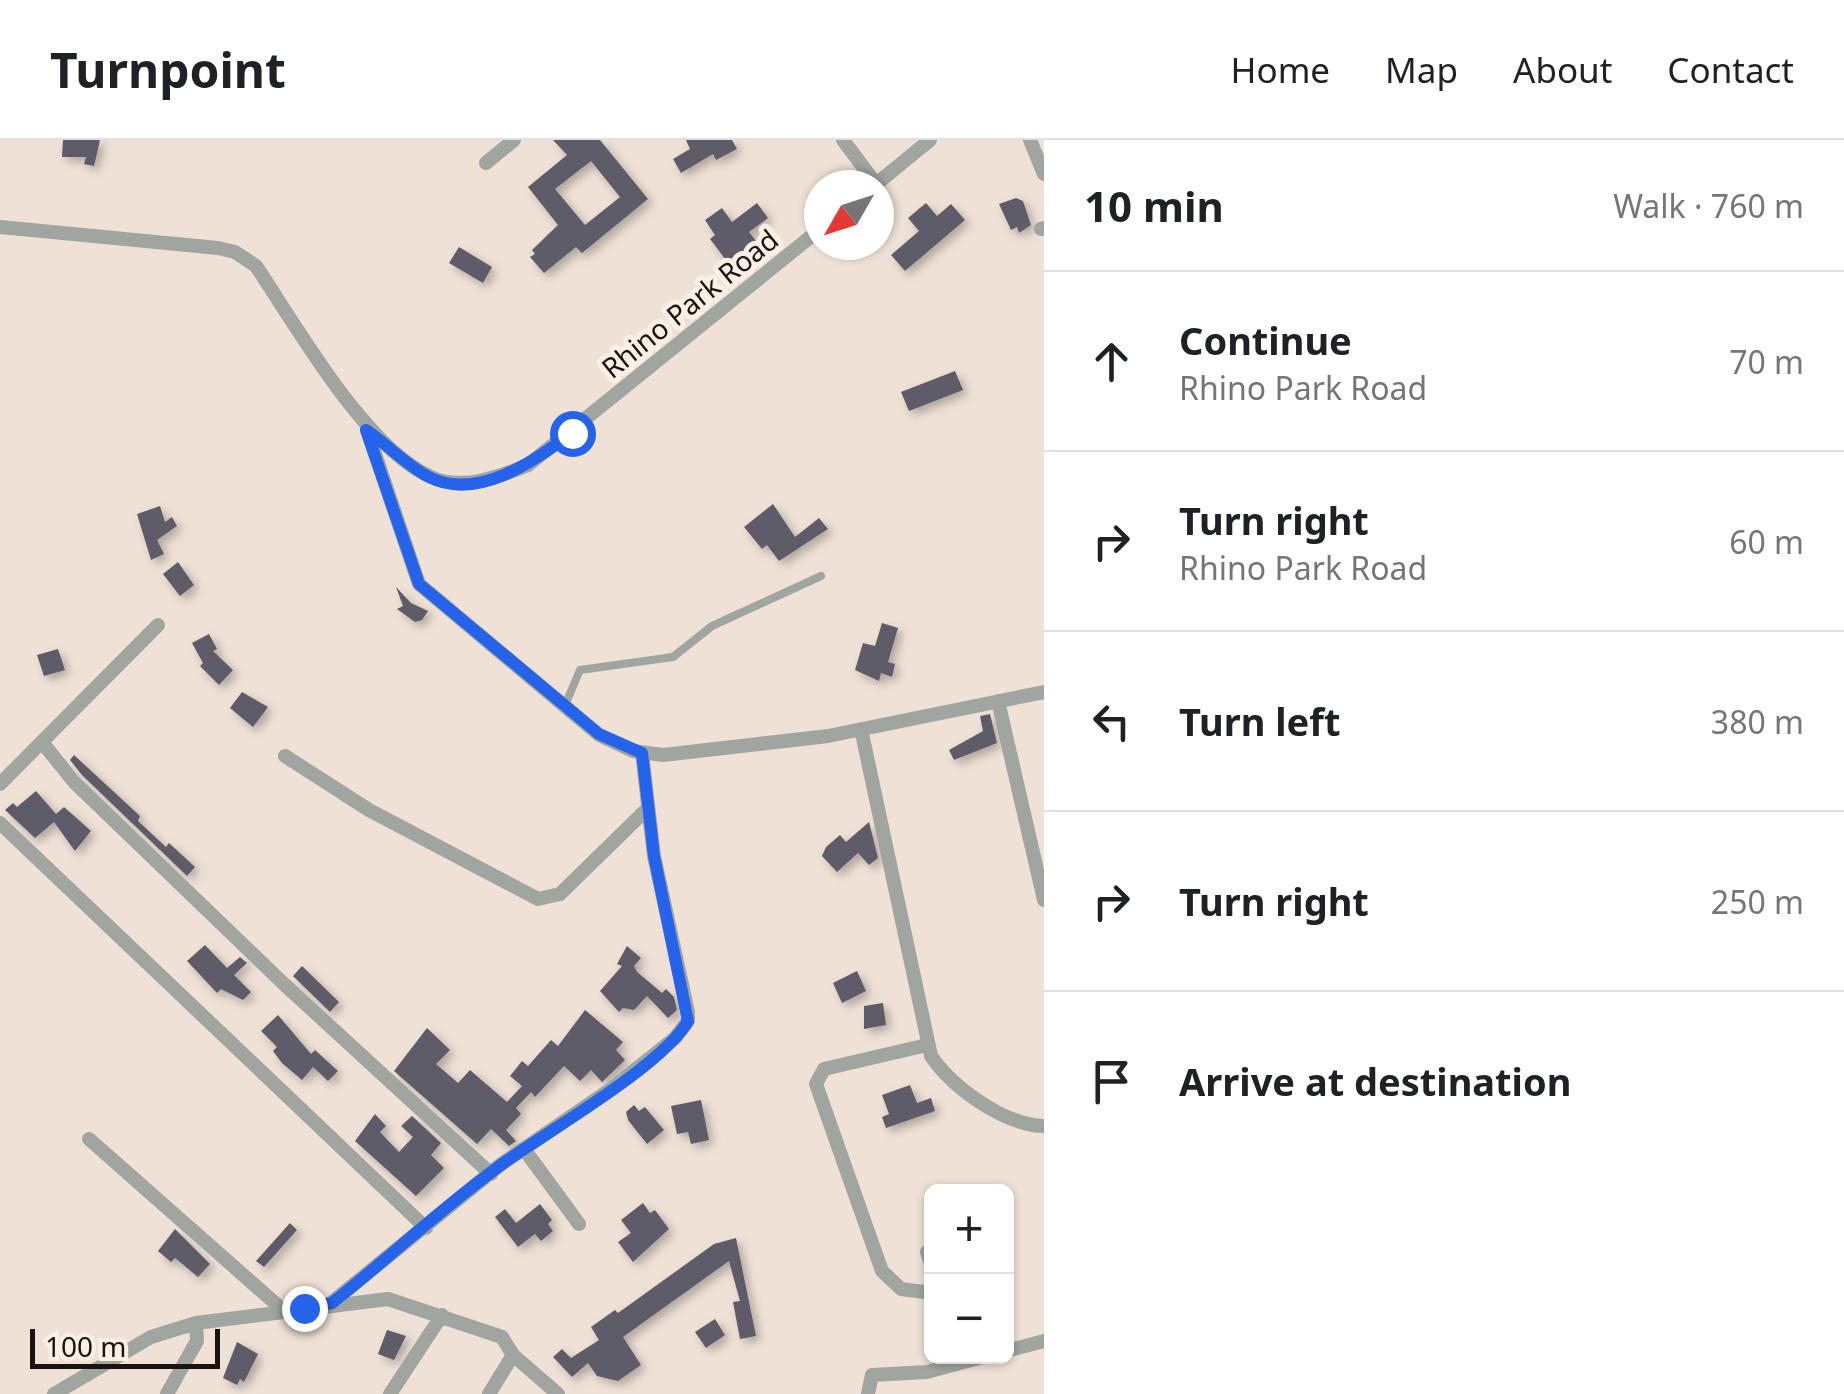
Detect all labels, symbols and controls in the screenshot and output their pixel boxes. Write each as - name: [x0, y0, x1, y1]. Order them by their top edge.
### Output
- text: Turnpoint: [50, 37, 286, 102]
- text: Home: [1231, 46, 1330, 93]
- text: Map: [1385, 46, 1458, 93]
- text: About: [1513, 46, 1612, 93]
- text: Contact: [1667, 46, 1794, 93]
- north arrow: [804, 170, 894, 260]
- text: 10 min: [1084, 177, 1224, 234]
- text: Walk · 760 m: [1613, 184, 1804, 227]
- street label: Rhino Park Road: [593, 220, 786, 386]
- text: Continue: [1179, 314, 1352, 366]
- icon: ahead: [1084, 334, 1139, 389]
- text: 70 m: [1729, 340, 1804, 383]
- text: Rhino Park Road: [1179, 366, 1427, 409]
- route start: [550, 411, 596, 457]
- text: Turn right: [1179, 494, 1369, 546]
- icon: right: [1084, 514, 1139, 569]
- text: 60 m: [1729, 520, 1804, 563]
- text: Rhino Park Road: [1179, 546, 1427, 589]
- icon: left: [1084, 694, 1139, 749]
- text: Turn left: [1179, 695, 1341, 747]
- text: 380 m: [1711, 700, 1804, 743]
- icon: right: [1084, 874, 1139, 929]
- text: Turn right: [1179, 875, 1369, 927]
- text: 250 m: [1711, 880, 1804, 923]
- icon: arrive: [1084, 1054, 1139, 1109]
- text: Arrive at destination: [1179, 1055, 1571, 1107]
- map controls: [924, 1184, 1014, 1364]
- button: +: [924, 1184, 1014, 1274]
- button: −: [924, 1274, 1014, 1364]
- route end: [282, 1286, 328, 1332]
- scale bar: [30, 1324, 220, 1368]
- text: 100 m: [45, 1327, 127, 1365]

